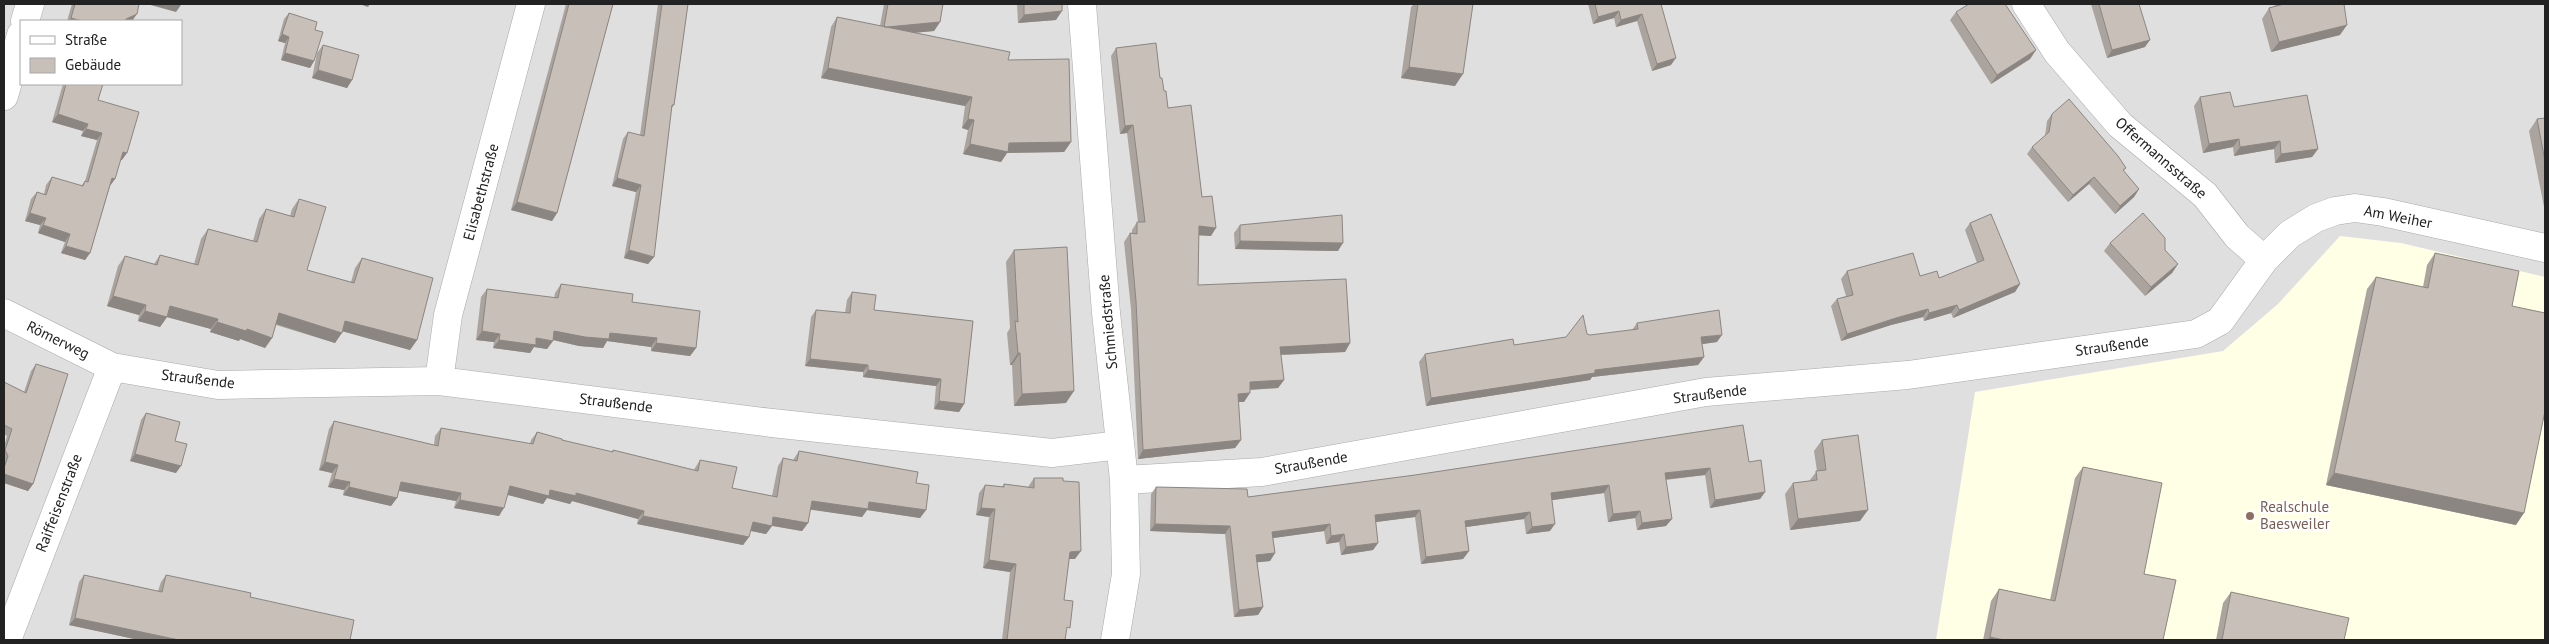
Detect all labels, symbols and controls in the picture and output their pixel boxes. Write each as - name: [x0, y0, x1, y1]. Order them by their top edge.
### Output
- legend: [20, 20, 182, 85]
- text: Straße: [65, 30, 107, 49]
- text: Gebäude: [65, 55, 121, 74]
- street label: Offermannsstraße: [2112, 113, 2211, 203]
- street label: Elisabethstraße: [458, 141, 503, 242]
- street label: Am Weiher: [2362, 201, 2434, 232]
- street label: Schmiedstraße: [1094, 274, 1121, 370]
- street label: Römerweg: [24, 316, 93, 363]
- street label: Straußende: [2074, 331, 2150, 360]
- street label: Straußende: [160, 365, 236, 392]
- street label: Straußende: [1672, 380, 1748, 407]
- street label: Straußende: [578, 389, 654, 416]
- street label: Straußende: [1273, 447, 1349, 478]
- street label: Raiffeisenstraße: [31, 451, 86, 555]
- place label: Realschule Baesweiler: [2260, 497, 2330, 533]
- marker: Realschule Baesweiler: [2244, 510, 2256, 522]

